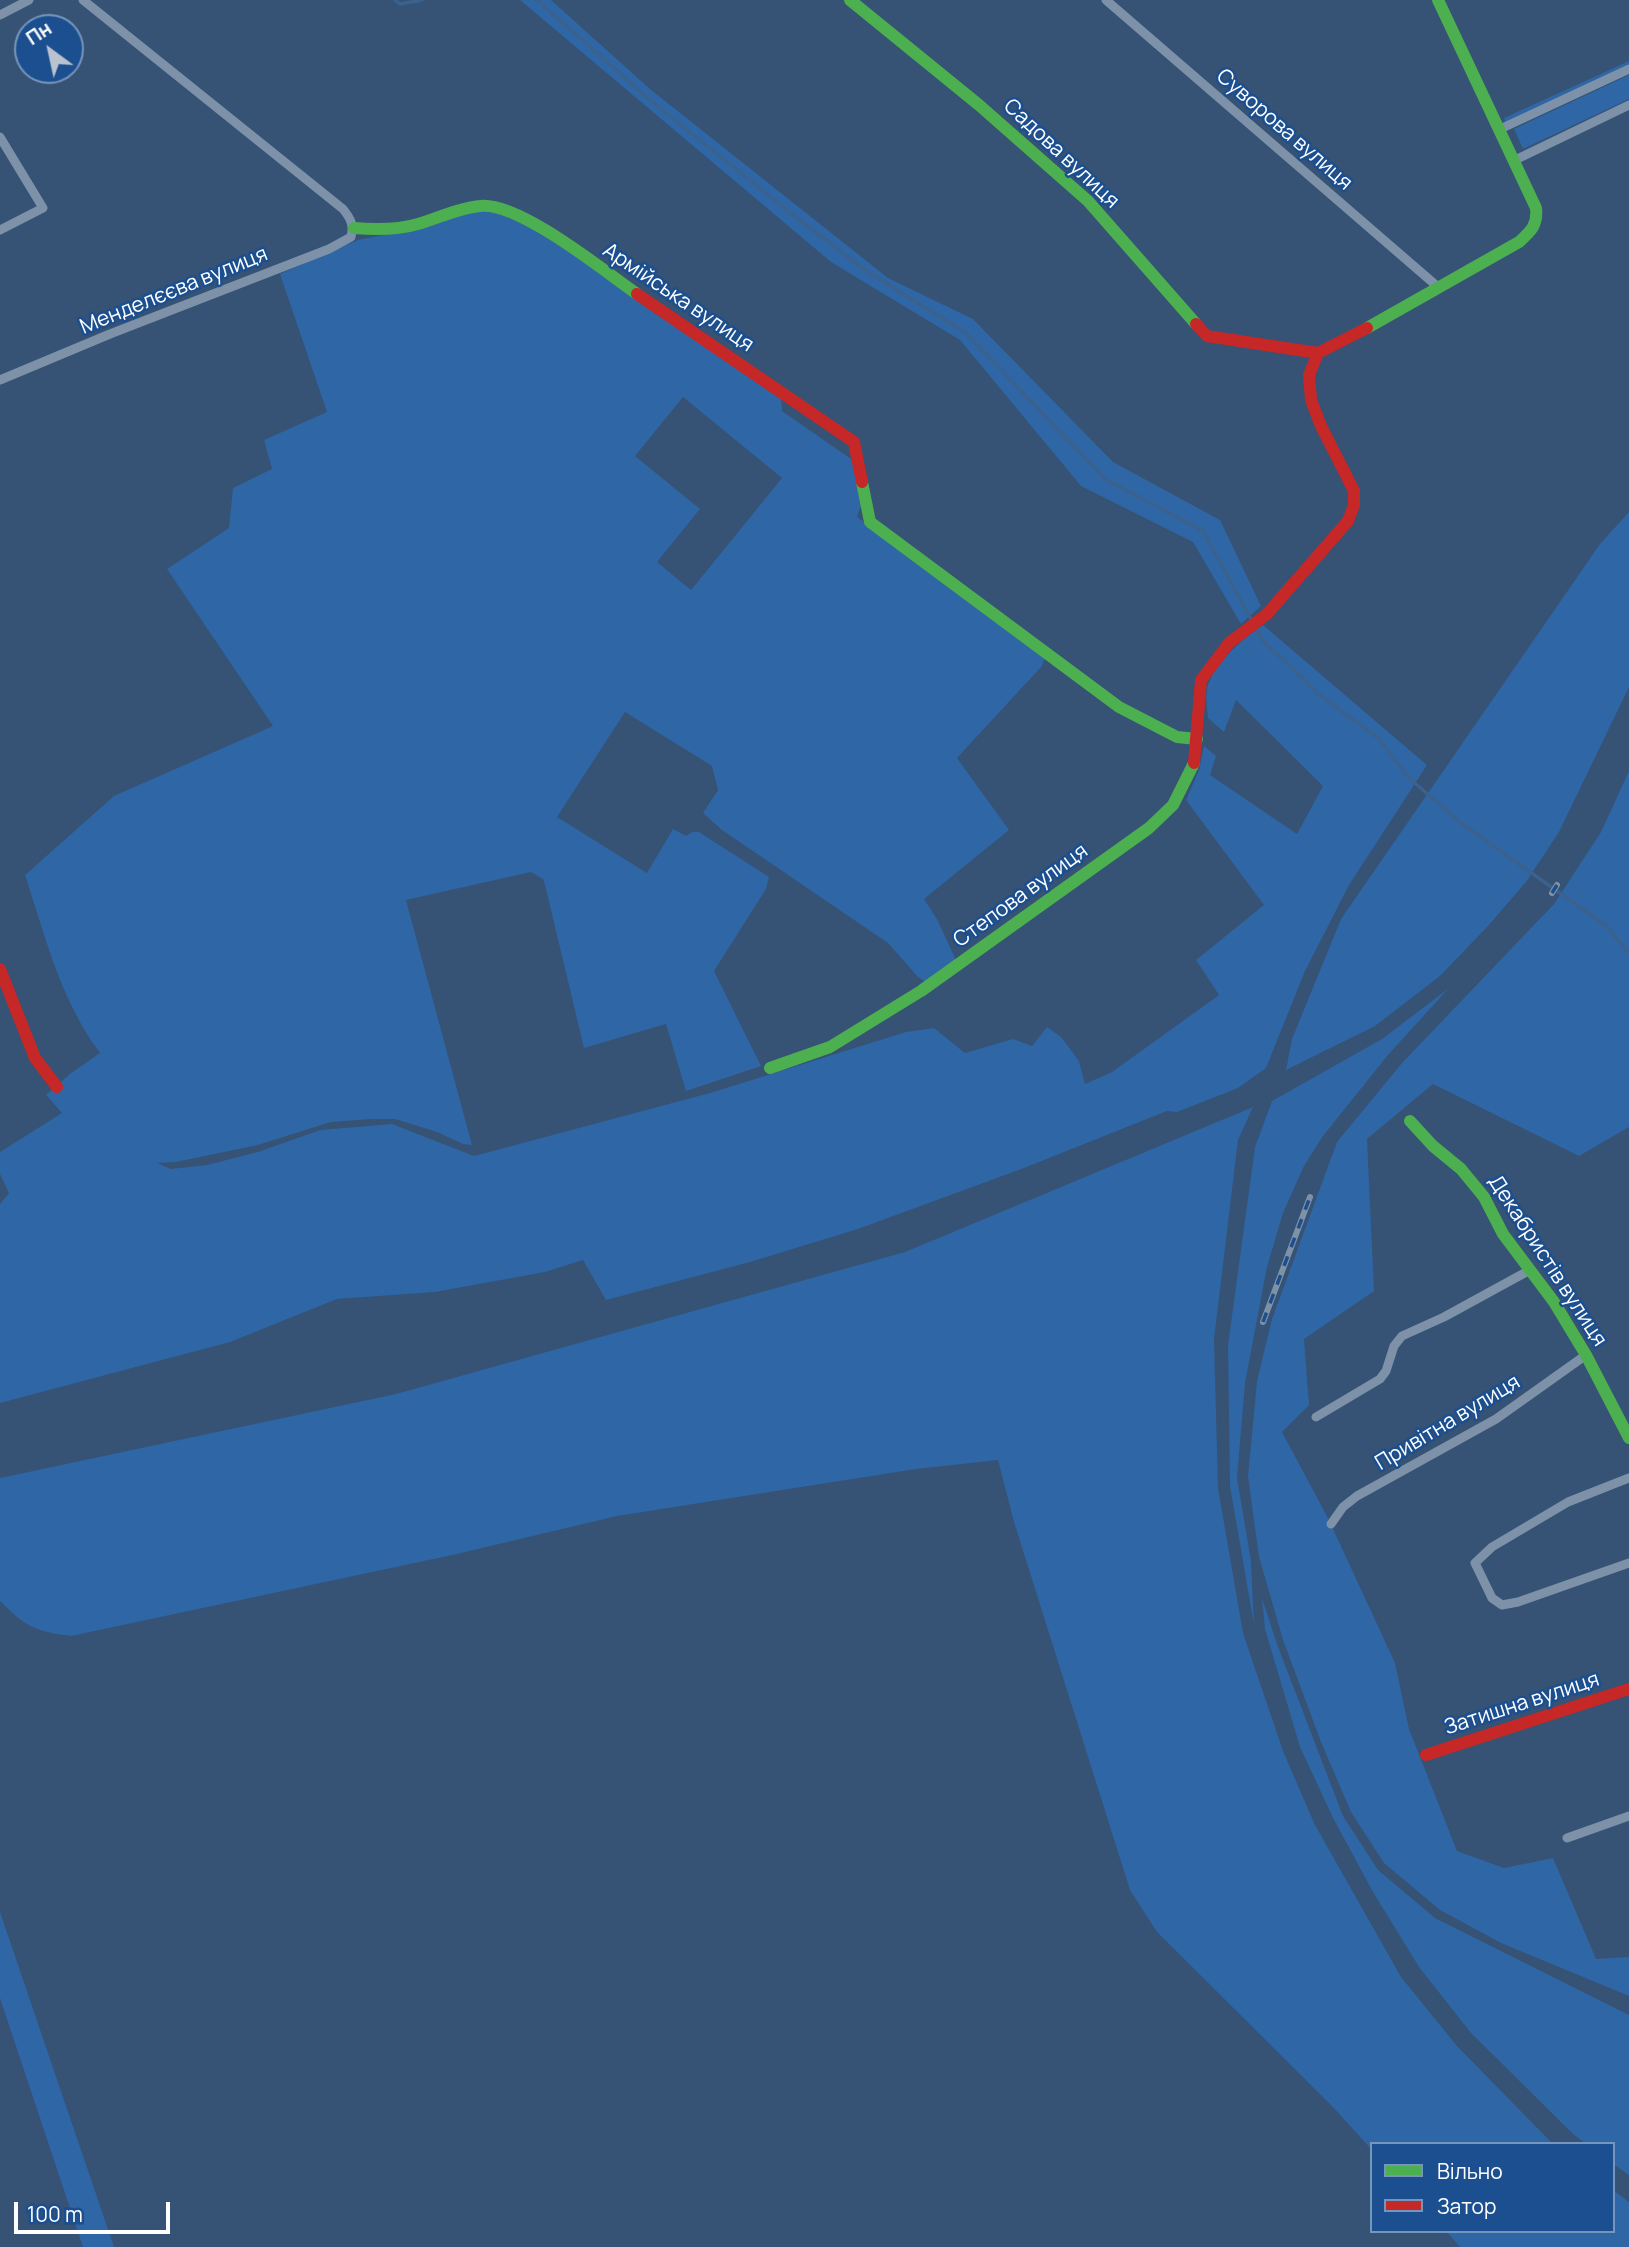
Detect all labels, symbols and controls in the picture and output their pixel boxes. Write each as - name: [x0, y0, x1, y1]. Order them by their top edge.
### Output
- north arrow: [14, 14, 84, 84]
- text: Пн: [21, 15, 56, 51]
- street label: Суворова вулиця: [1211, 64, 1357, 196]
- street label: Садова вулиця: [998, 94, 1124, 214]
- street label: Армійська вулиця: [598, 238, 758, 358]
- street label: Менделєєва вулиця: [76, 242, 272, 340]
- street label: Степова вулиця: [949, 839, 1093, 953]
- street label: Декабристів вулиця: [1482, 1171, 1612, 1351]
- street label: Привітна вулиця: [1371, 1370, 1525, 1476]
- street label: Затишна вулиця: [1441, 1667, 1603, 1741]
- legend: [1370, 2142, 1615, 2233]
- text: Вільно: [1437, 2157, 1503, 2185]
- scale bar: [18, 2188, 173, 2232]
- text: Затор: [1437, 2192, 1496, 2220]
- text: 100 m: [27, 2200, 83, 2228]

